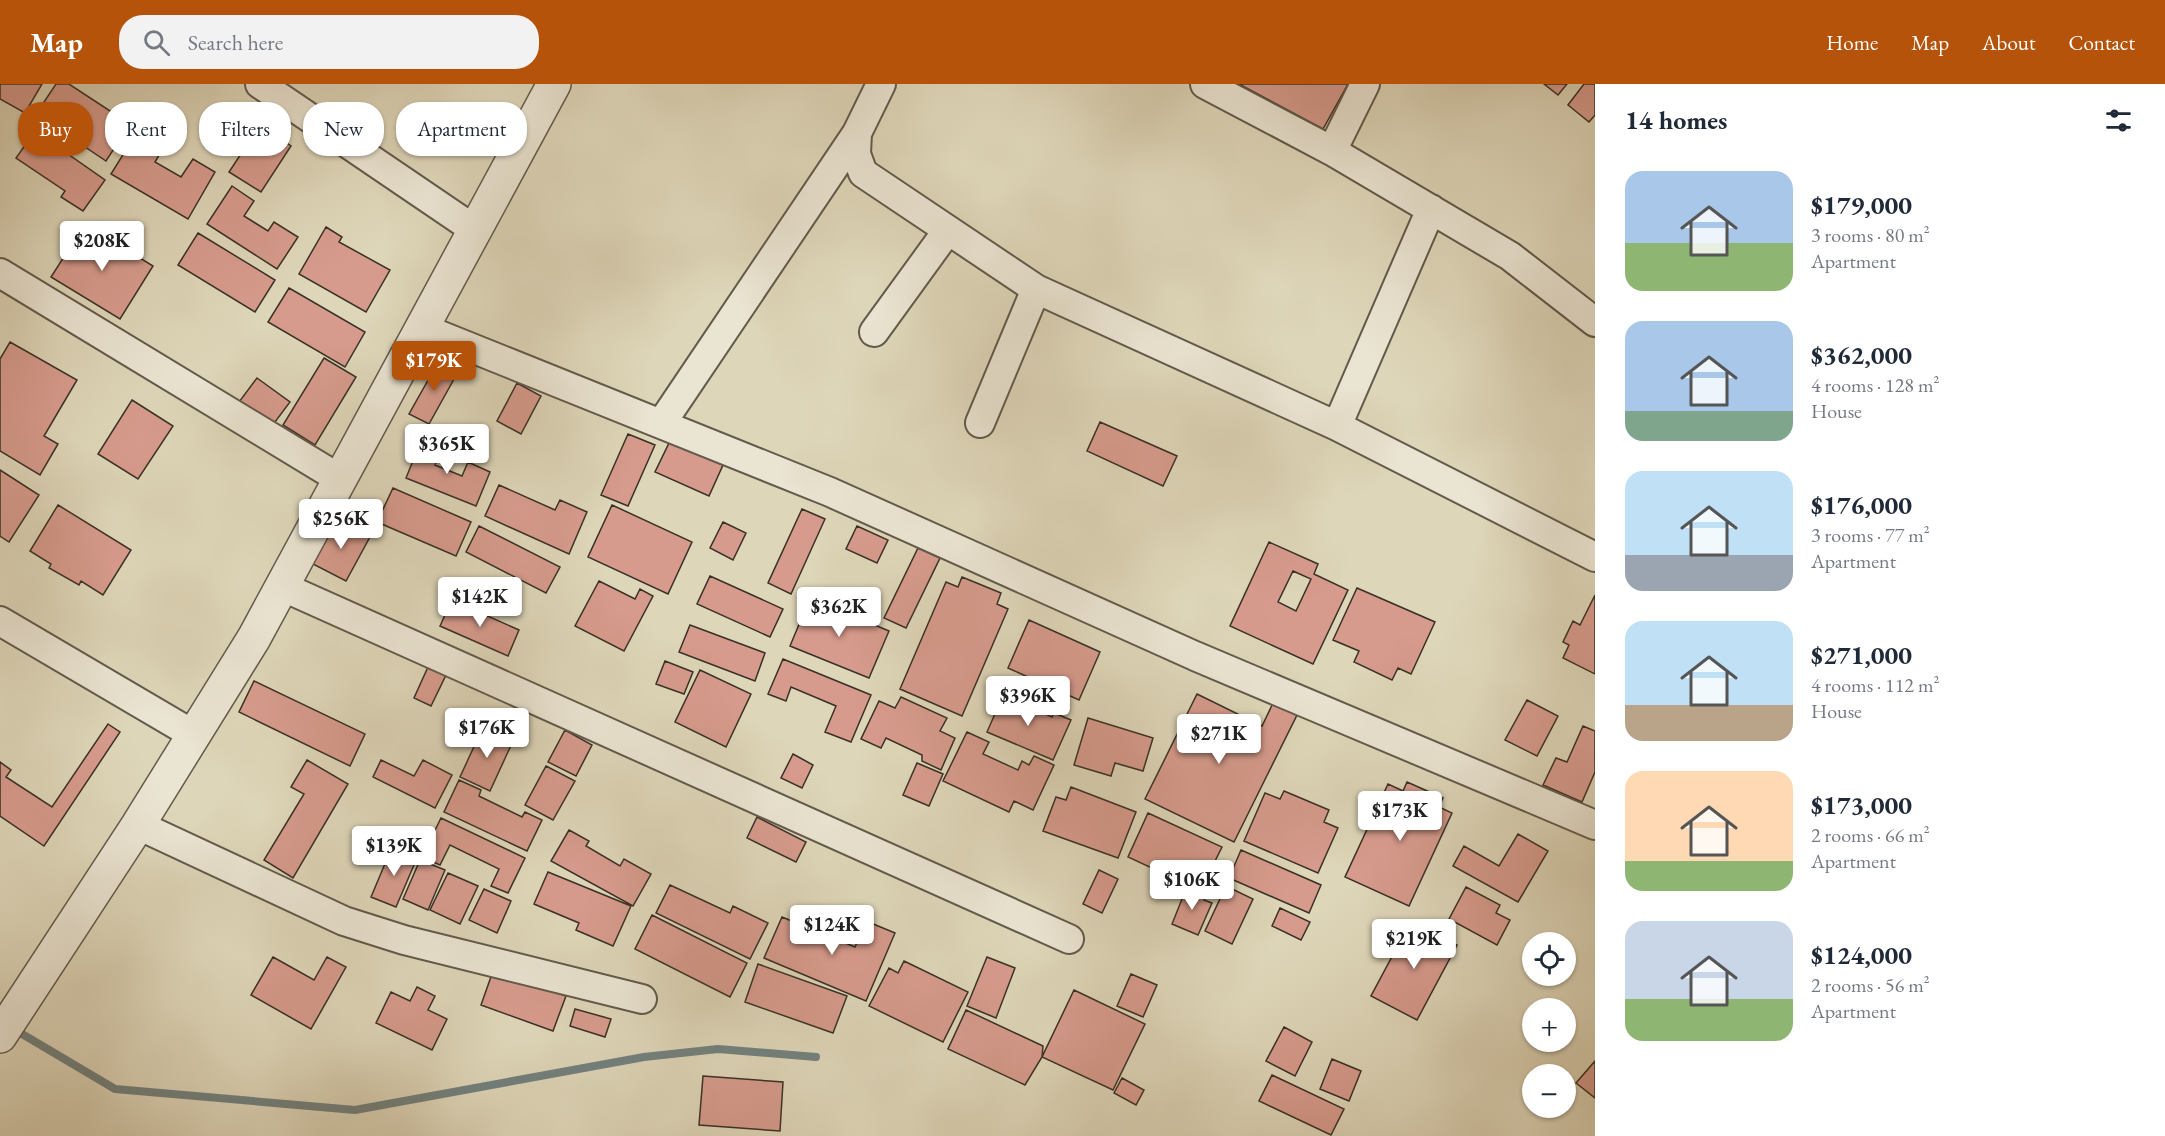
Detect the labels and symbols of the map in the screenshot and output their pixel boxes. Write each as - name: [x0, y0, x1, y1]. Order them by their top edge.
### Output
- pin: $208K: [60, 221, 144, 272]
- pin: $179K: [392, 341, 476, 392]
- pin: $365K: [405, 424, 489, 475]
- pin: $256K: [299, 499, 383, 550]
- pin: $142K: [438, 577, 522, 628]
- pin: $362K: [797, 587, 881, 638]
- pin: $396K: [986, 676, 1070, 727]
- pin: $176K: [445, 708, 529, 759]
- pin: $271K: [1177, 714, 1261, 765]
- pin: $173K: [1358, 791, 1442, 842]
- pin: $139K: [352, 826, 436, 877]
- pin: $106K: [1150, 860, 1234, 911]
- pin: $124K: [790, 905, 874, 956]
- pin: $219K: [1372, 919, 1456, 970]

